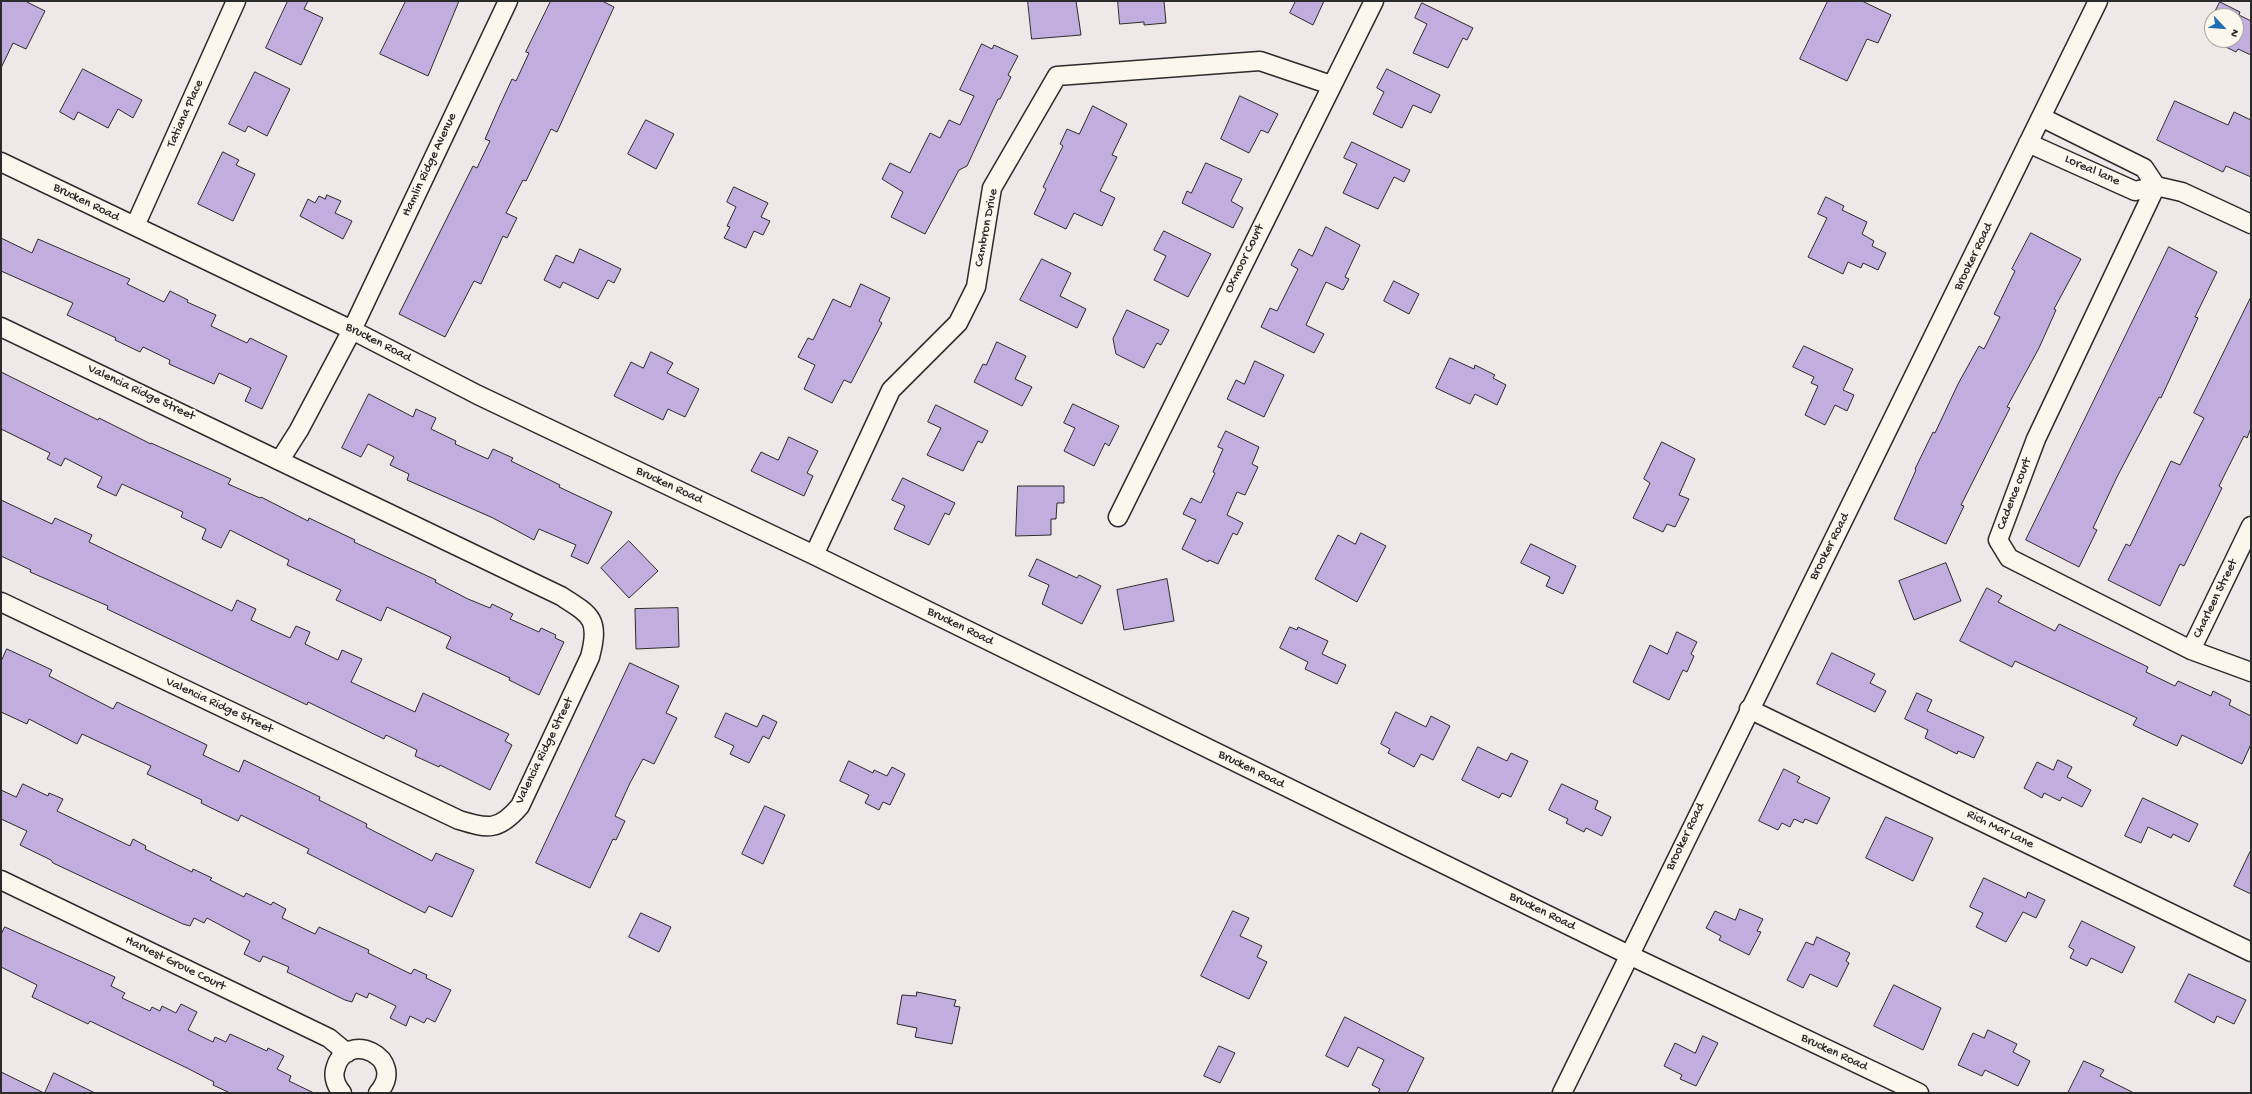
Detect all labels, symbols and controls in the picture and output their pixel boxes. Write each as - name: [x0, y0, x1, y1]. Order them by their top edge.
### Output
- north arrow: [2204, 8, 2244, 48]
- text: N: [2227, 27, 2241, 39]
- street label: Tatiana Place: [164, 78, 208, 150]
- street label: Hamlin Ridge Avenue: [399, 111, 461, 219]
- street label: Loreal lane: [2062, 152, 2122, 190]
- street label: Brucken Road: [50, 180, 122, 226]
- street label: Cambron Drive: [972, 188, 1002, 268]
- street label: Brooker Road: [1951, 221, 1997, 293]
- street label: Oxmoor Court: [1222, 222, 1268, 296]
- street label: Brucken Road: [342, 320, 414, 366]
- street label: Valencia Ridge Street: [85, 361, 197, 425]
- street label: Cadence court: [1994, 456, 2036, 532]
- street label: Brucken Road: [633, 464, 705, 508]
- street label: Brooker Road: [1806, 511, 1854, 583]
- street label: Charleen Street: [2190, 557, 2242, 641]
- street label: Brucken Road: [924, 604, 996, 650]
- street label: Valencia Ridge Street: [163, 674, 275, 738]
- street label: Valencia Ridge Street: [512, 695, 578, 807]
- street label: Brucken Road: [1215, 747, 1287, 793]
- street label: Brooker Road: [1663, 801, 1709, 873]
- street label: Rich Mar Lane: [1964, 807, 2036, 853]
- street label: Brucken Road: [1506, 889, 1578, 935]
- street label: Harvest Grove Court: [122, 933, 228, 995]
- street label: Brucken Road: [1798, 1031, 1870, 1075]

